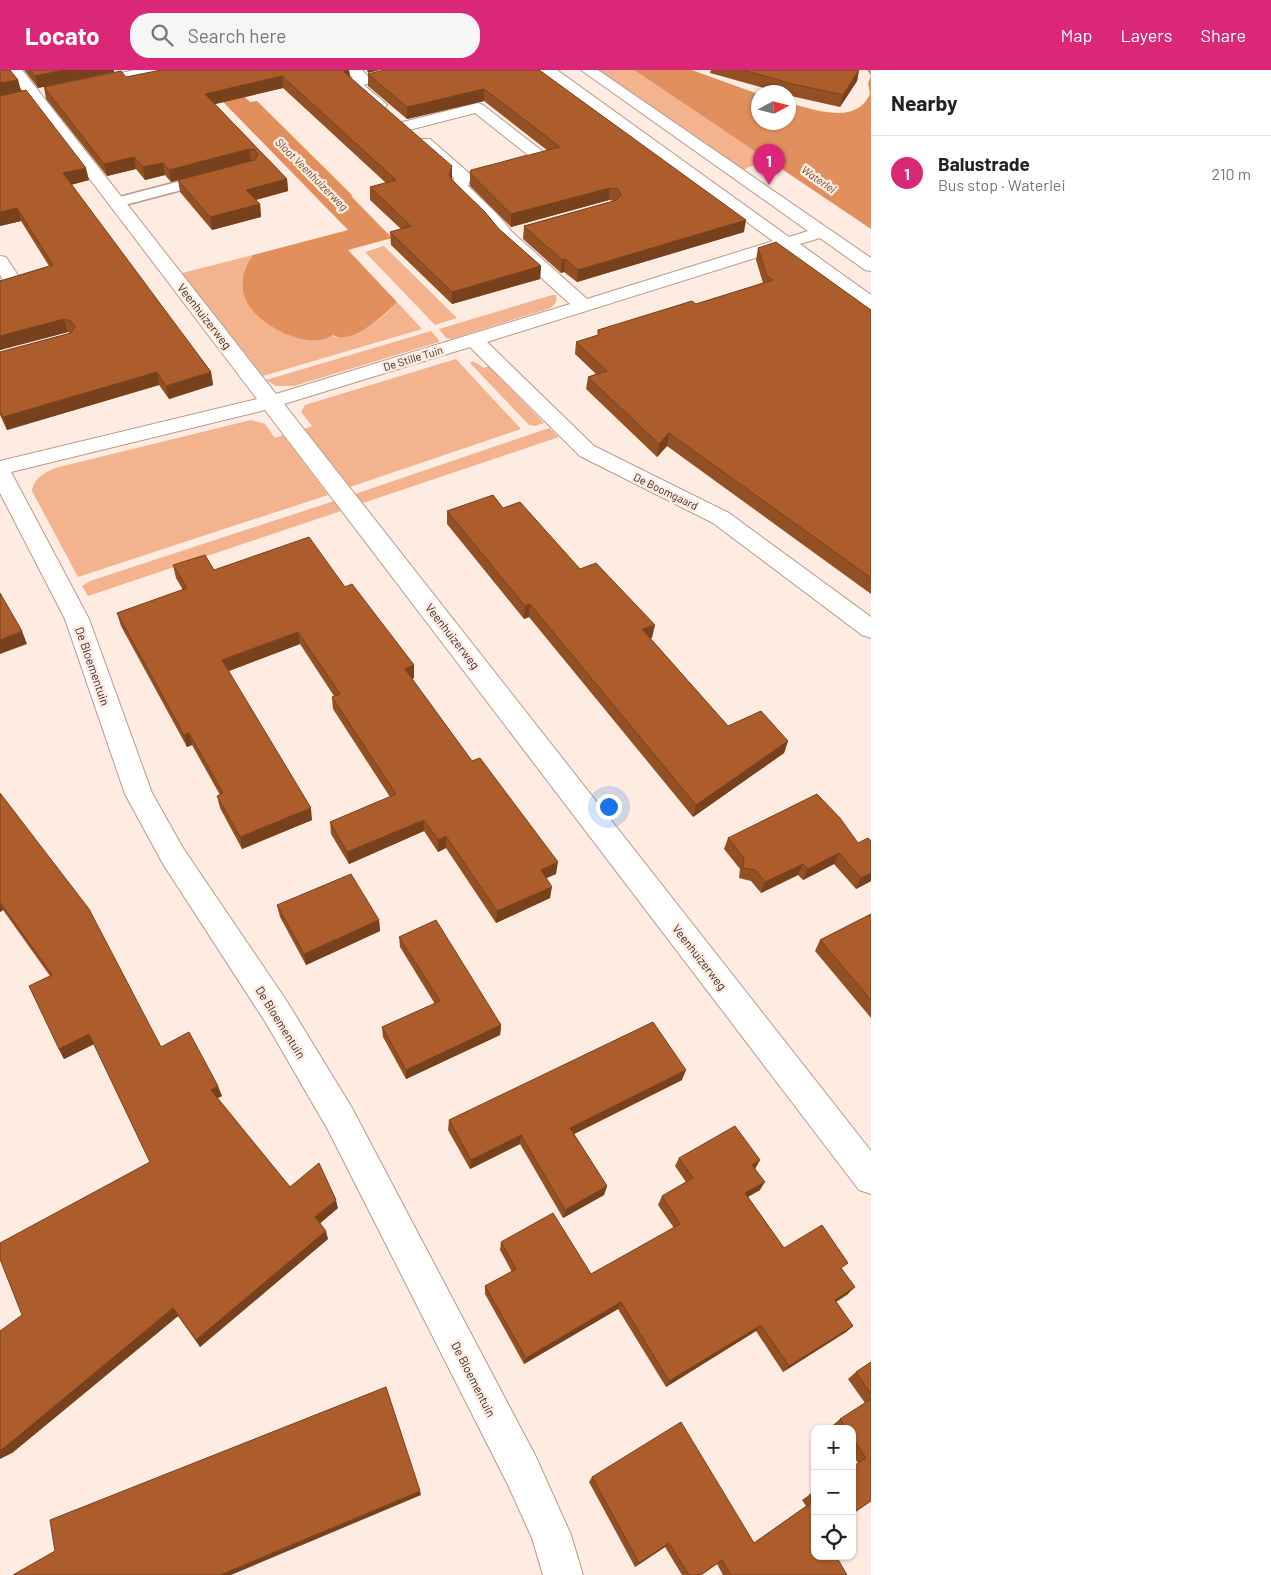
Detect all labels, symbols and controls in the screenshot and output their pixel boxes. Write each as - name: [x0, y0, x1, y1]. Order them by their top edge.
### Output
- search box: [130, 13, 480, 58]
- text: Locato: [25, 21, 100, 50]
- icon: search: [148, 21, 176, 49]
- text: Search here: [188, 24, 286, 47]
- text: Map: [1060, 24, 1092, 46]
- text: Layers: [1120, 24, 1173, 46]
- text: Share: [1201, 24, 1246, 46]
- north arrow: [751, 85, 796, 130]
- text: Nearby: [891, 90, 957, 115]
- water label: Sloot Veenhuizerweg: [273, 135, 351, 213]
- pin: 1: [753, 144, 785, 185]
- text: Balustrade: [938, 152, 1030, 175]
- water label: Waterlei: [799, 163, 839, 196]
- text: 1: [904, 164, 910, 183]
- text: 210 m: [1212, 164, 1251, 183]
- text: Bus stop · Waterlei: [938, 175, 1065, 194]
- street label: Veenhuizerweg: [175, 280, 235, 352]
- street label: De Stille Tuin: [382, 343, 444, 373]
- street label: De Boomgaard: [632, 470, 700, 512]
- street label: Veenhuizerweg: [423, 600, 483, 672]
- street label: De Bloementuin: [73, 625, 113, 707]
- your location: [596, 794, 622, 820]
- street label: Veenhuizerweg: [670, 921, 730, 993]
- street label: De Bloementuin: [253, 983, 309, 1061]
- street label: De Bloementuin: [449, 1339, 499, 1419]
- map controls: [811, 1425, 856, 1560]
- button: +: [811, 1425, 856, 1470]
- button: −: [811, 1470, 856, 1515]
- button: locate: [811, 1515, 856, 1560]

